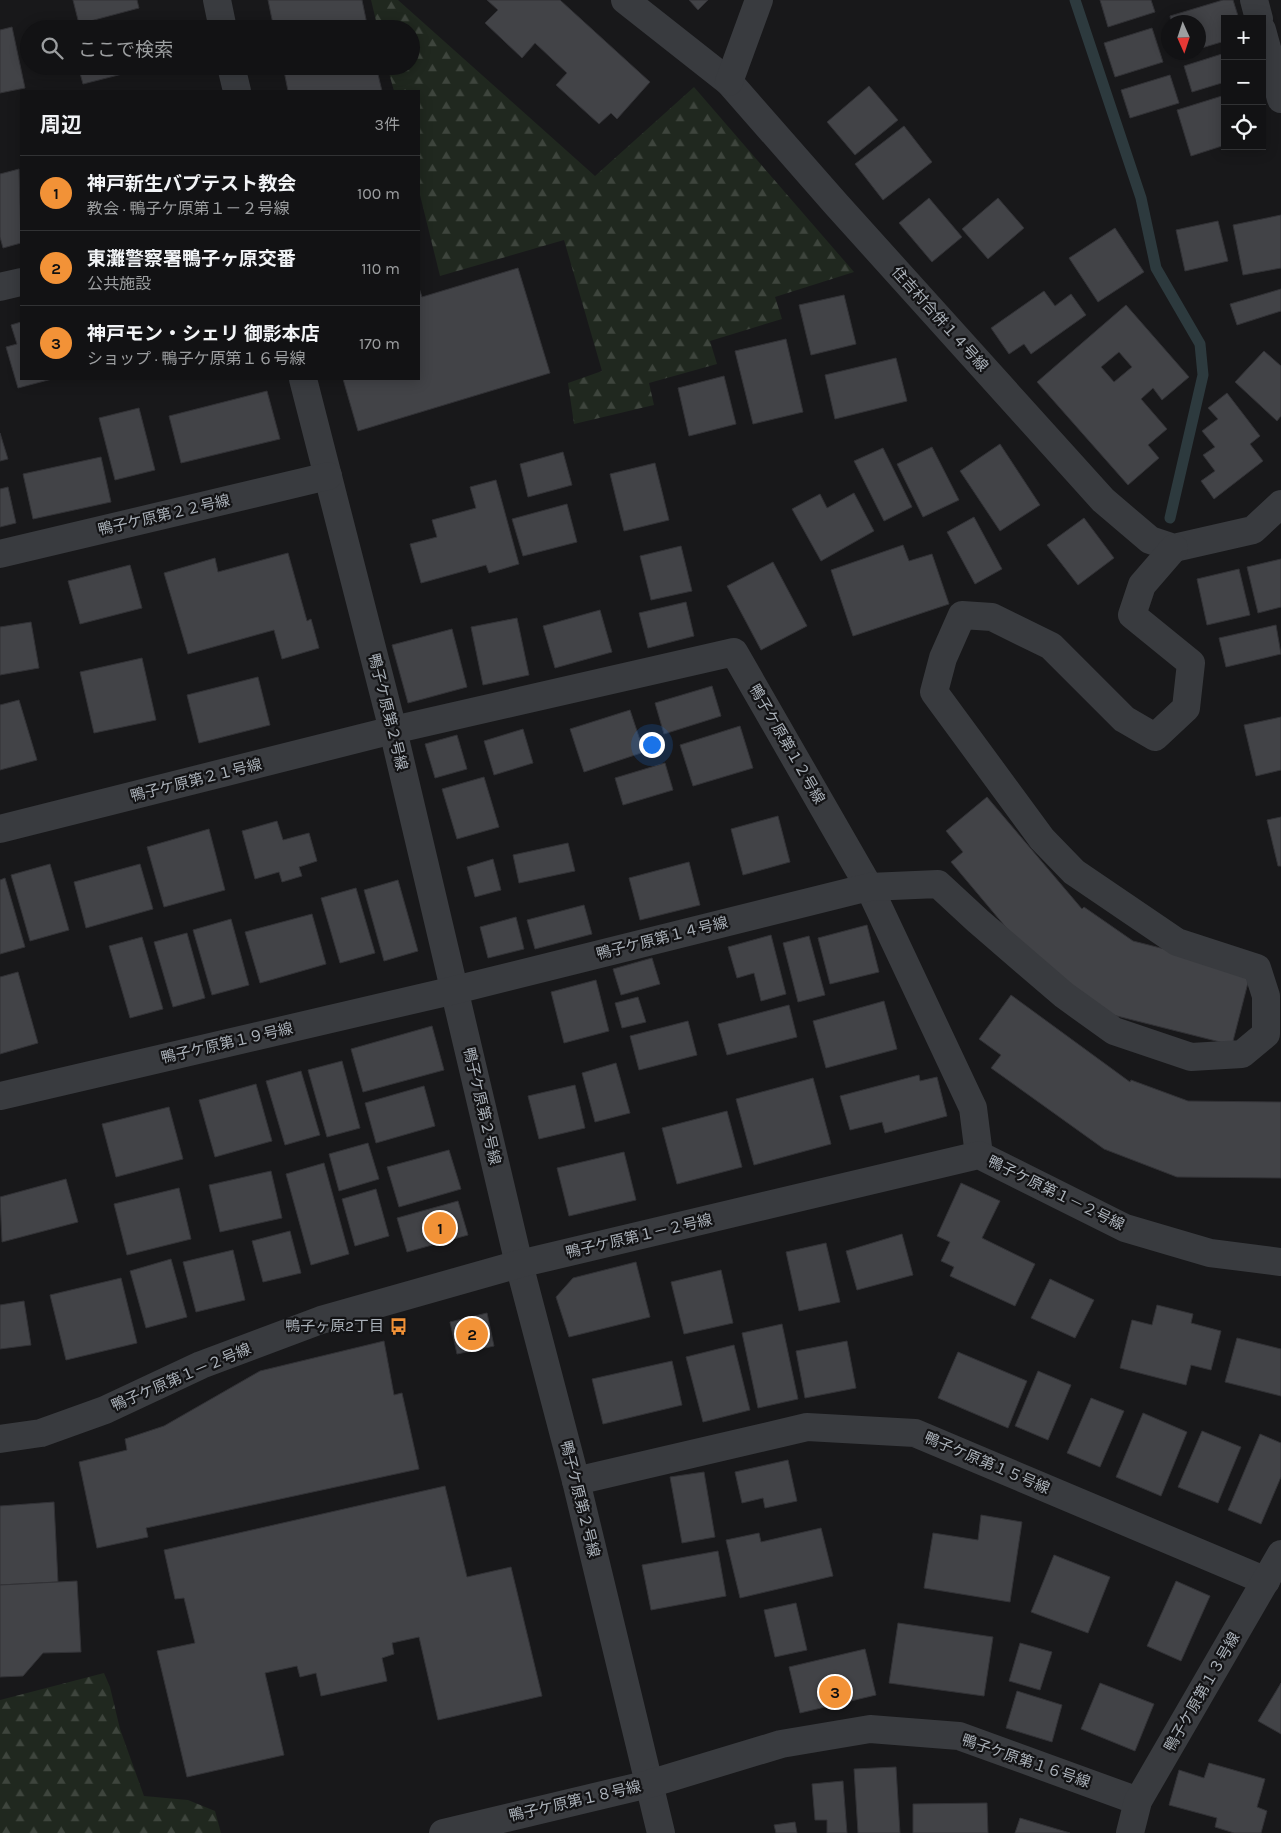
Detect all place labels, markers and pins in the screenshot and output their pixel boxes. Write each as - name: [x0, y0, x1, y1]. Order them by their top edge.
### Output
- pin: 1: [424, 1209, 456, 1247]
- pin: 2: [456, 1315, 488, 1353]
- bus stop icon: 鴨子ヶ原2丁目: [388, 1316, 408, 1336]
- place label: 鴨子ヶ原2丁目: [285, 1317, 384, 1335]
- pin: 3: [819, 1673, 851, 1711]

